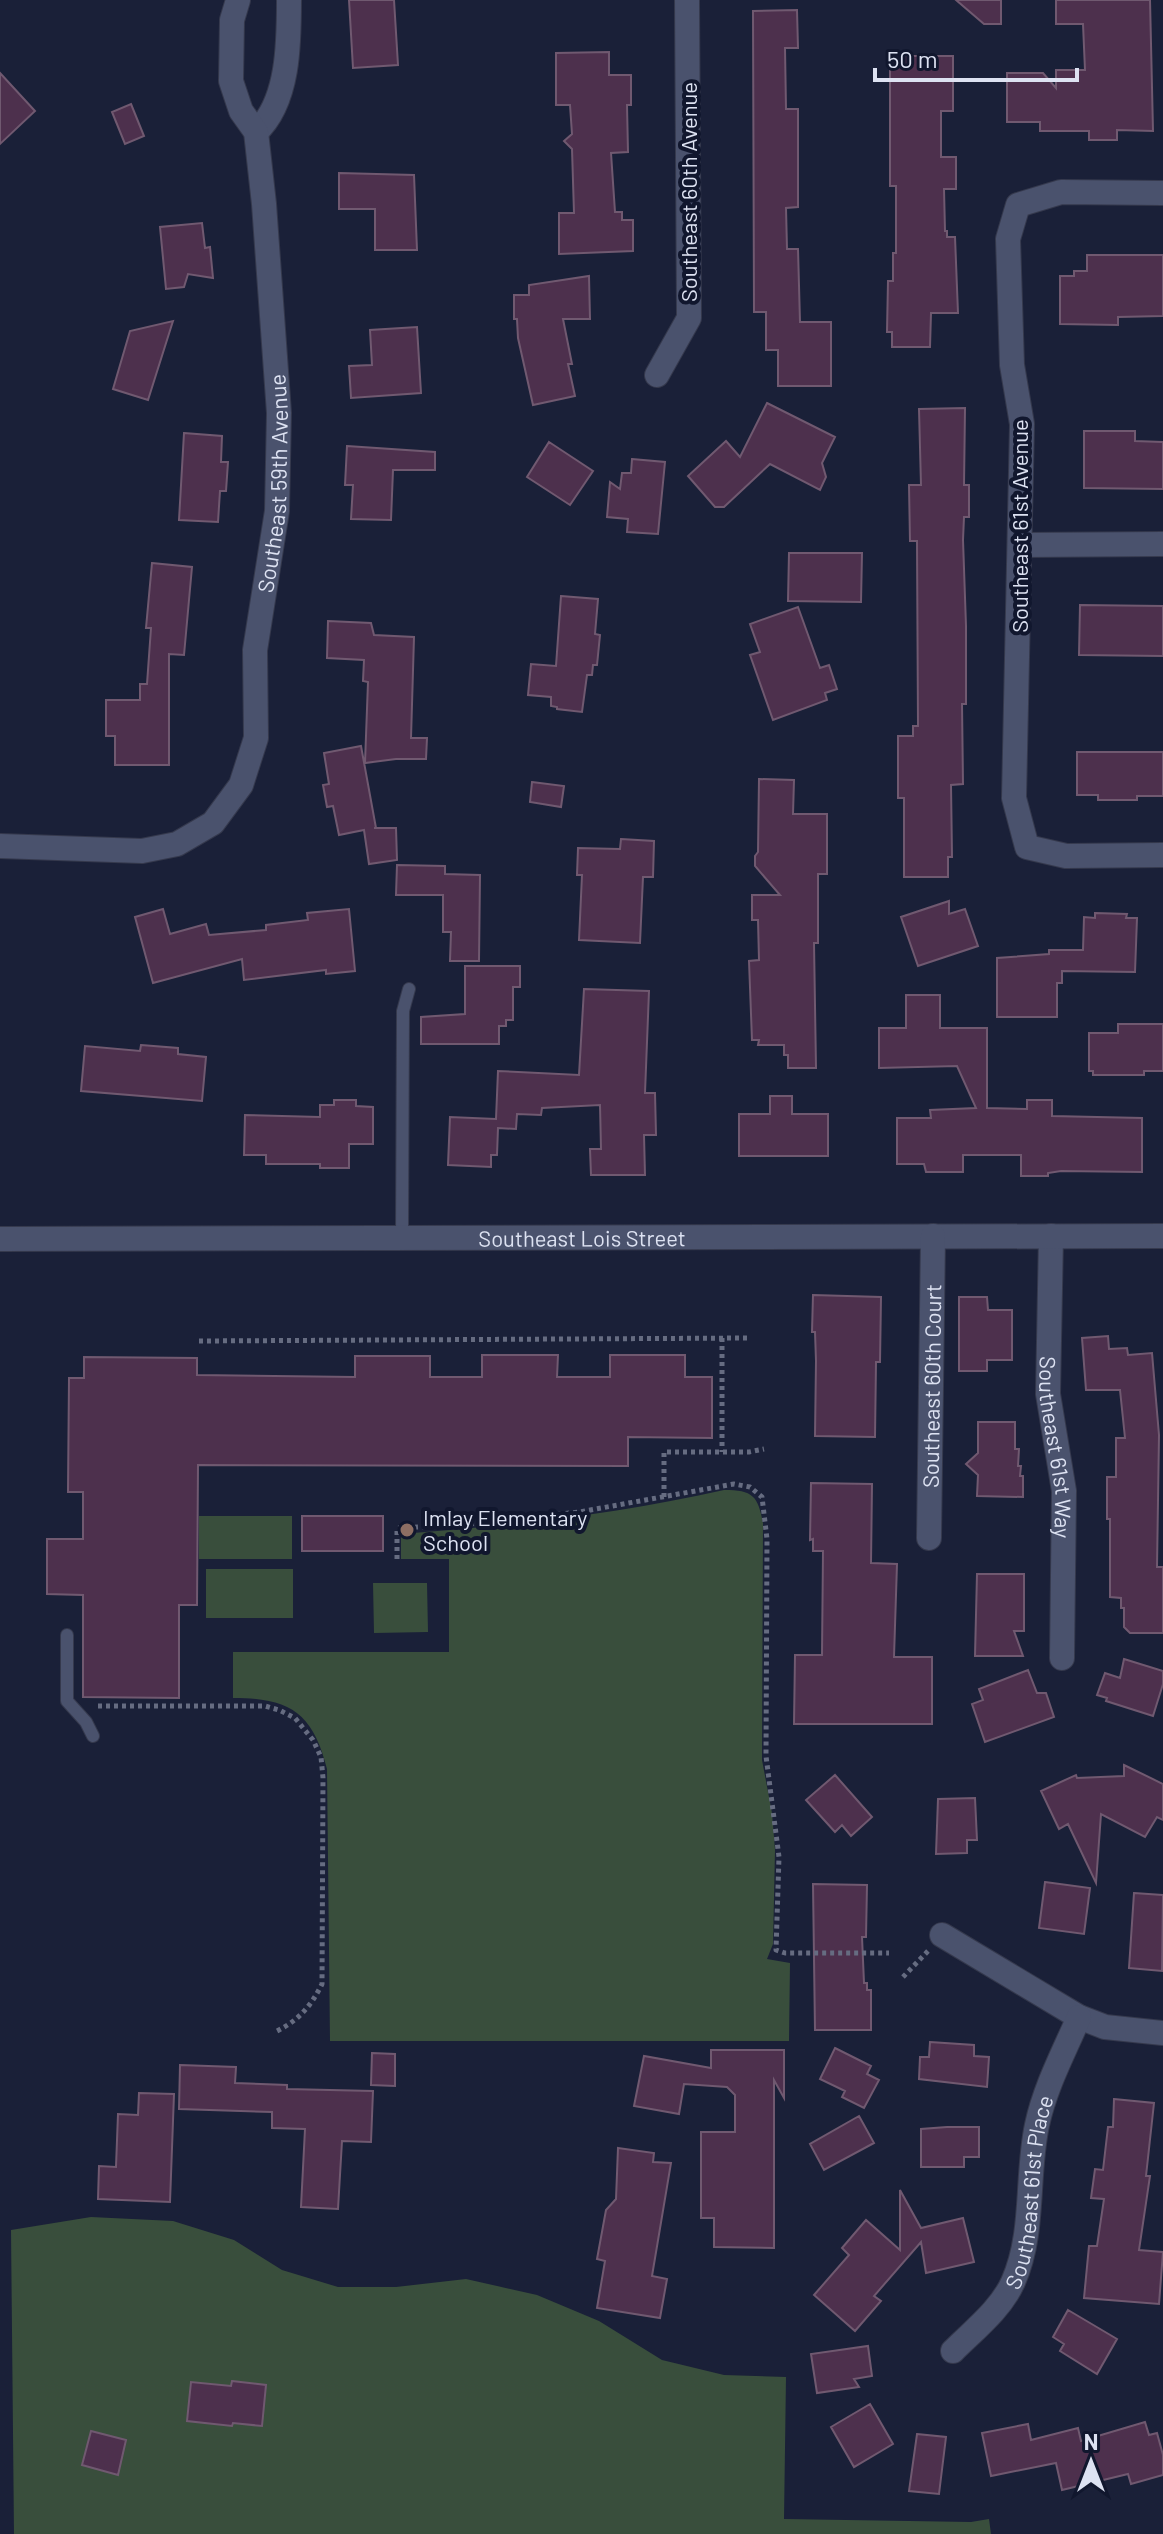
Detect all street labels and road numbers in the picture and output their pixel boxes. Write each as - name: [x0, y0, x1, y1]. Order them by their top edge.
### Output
- street label: Southeast 60th Avenue: [675, 82, 701, 302]
- street label: Southeast 59th Avenue: [251, 373, 292, 594]
- street label: Southeast 61st Avenue: [1006, 419, 1032, 633]
- street label: Southeast Lois Street: [478, 1224, 686, 1251]
- street label: Southeast 60th Court: [917, 1284, 945, 1488]
- street label: Southeast 61st Way: [1035, 1356, 1077, 1539]
- street label: Southeast 61st Place: [999, 2091, 1058, 2293]

